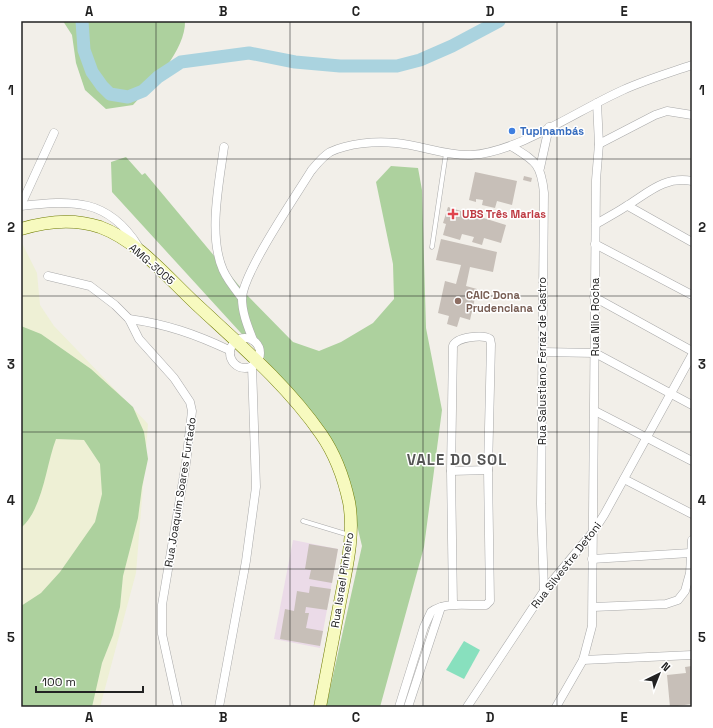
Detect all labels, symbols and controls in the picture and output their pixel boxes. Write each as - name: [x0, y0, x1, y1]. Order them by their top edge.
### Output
- text: A: [85, 3, 94, 20]
- text: B: [219, 3, 228, 20]
- text: C: [352, 3, 360, 20]
- text: D: [486, 3, 495, 20]
- text: E: [620, 3, 628, 20]
- text: 1: [8, 82, 14, 99]
- text: 1: [699, 82, 705, 99]
- place label: Tupinambás: [520, 124, 584, 138]
- marker: Tupinambás: [507, 126, 517, 136]
- place label: UBS Três Marias: [462, 207, 546, 221]
- marker: UBS Três Marias: [447, 208, 459, 220]
- text: 2: [7, 219, 15, 236]
- text: 2: [698, 219, 706, 236]
- street label: AMG-3005: [126, 240, 178, 288]
- street label: Rua Salustiano Ferraz de Castro: [535, 277, 549, 445]
- street label: Rua Nilo Rocha: [588, 277, 602, 356]
- place label: CAIC Dona Prudenciana: [466, 288, 533, 315]
- marker: CAIC Dona Prudenciana: [453, 296, 463, 306]
- text: 3: [7, 356, 15, 373]
- text: 3: [698, 356, 706, 373]
- street label: Rua Joaquim Soares Furtado: [161, 416, 199, 568]
- district label: VALE DO SOL: [407, 450, 507, 469]
- text: 4: [7, 492, 15, 509]
- text: 4: [698, 492, 706, 509]
- street label: Rua Silvestre Detoni: [528, 519, 604, 611]
- street label: Rua Israel Pinheiro: [328, 531, 356, 629]
- text: 5: [7, 629, 15, 646]
- text: 5: [698, 629, 706, 646]
- north arrow: [639, 654, 679, 694]
- text: N: [658, 659, 673, 674]
- scale bar: [36, 668, 143, 694]
- text: 100 m: [42, 674, 76, 690]
- text: A: [85, 709, 94, 726]
- text: B: [219, 709, 228, 726]
- text: C: [352, 709, 360, 726]
- text: D: [486, 709, 495, 726]
- text: E: [620, 709, 628, 726]

